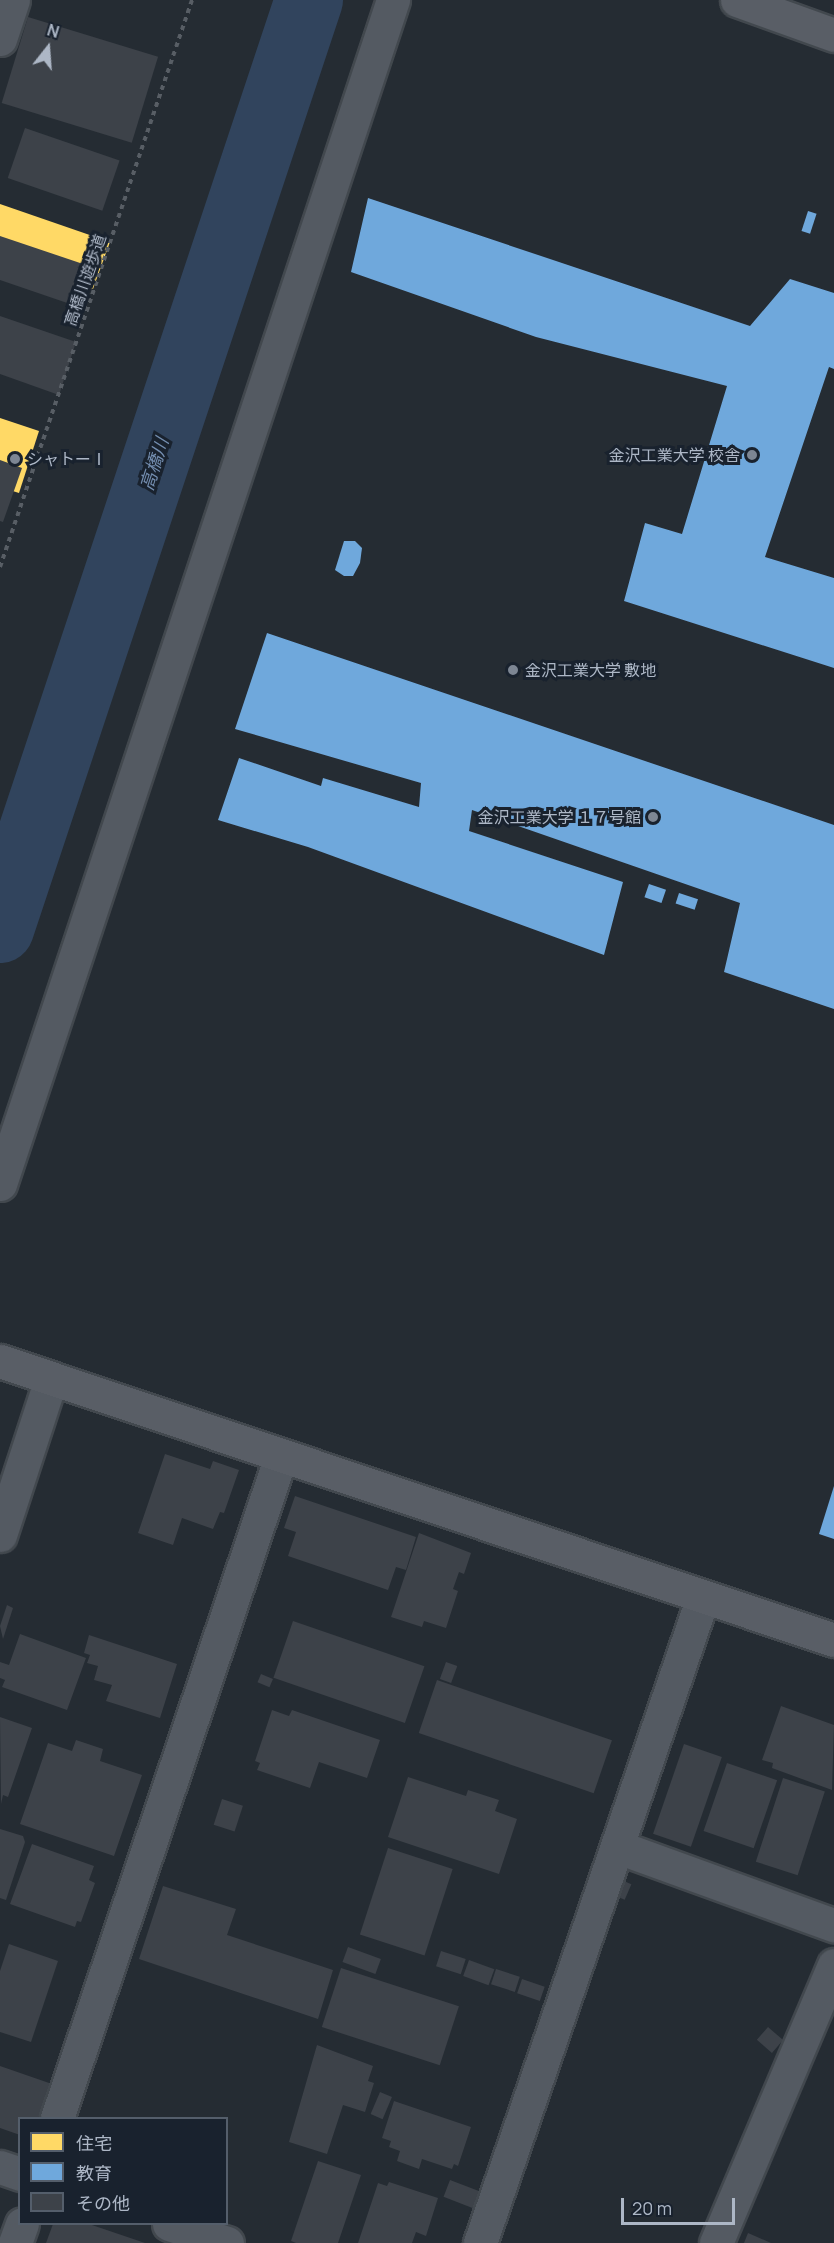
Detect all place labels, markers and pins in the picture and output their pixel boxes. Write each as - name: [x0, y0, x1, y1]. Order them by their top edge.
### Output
- place label: 金沢工業大学 校舎: [609, 445, 740, 465]
- marker: 金沢工業大学 校舎: [745, 448, 759, 462]
- place label: シャトーⅠ: [27, 449, 107, 469]
- marker: シャトーⅠ: [8, 452, 22, 466]
- place label: 金沢工業大学 敷地: [525, 660, 656, 680]
- marker: 金沢工業大学 敷地: [506, 663, 520, 677]
- place label: 金沢工業大学 １７号館: [478, 807, 641, 827]
- marker: 金沢工業大学 １７号館: [646, 810, 660, 824]

